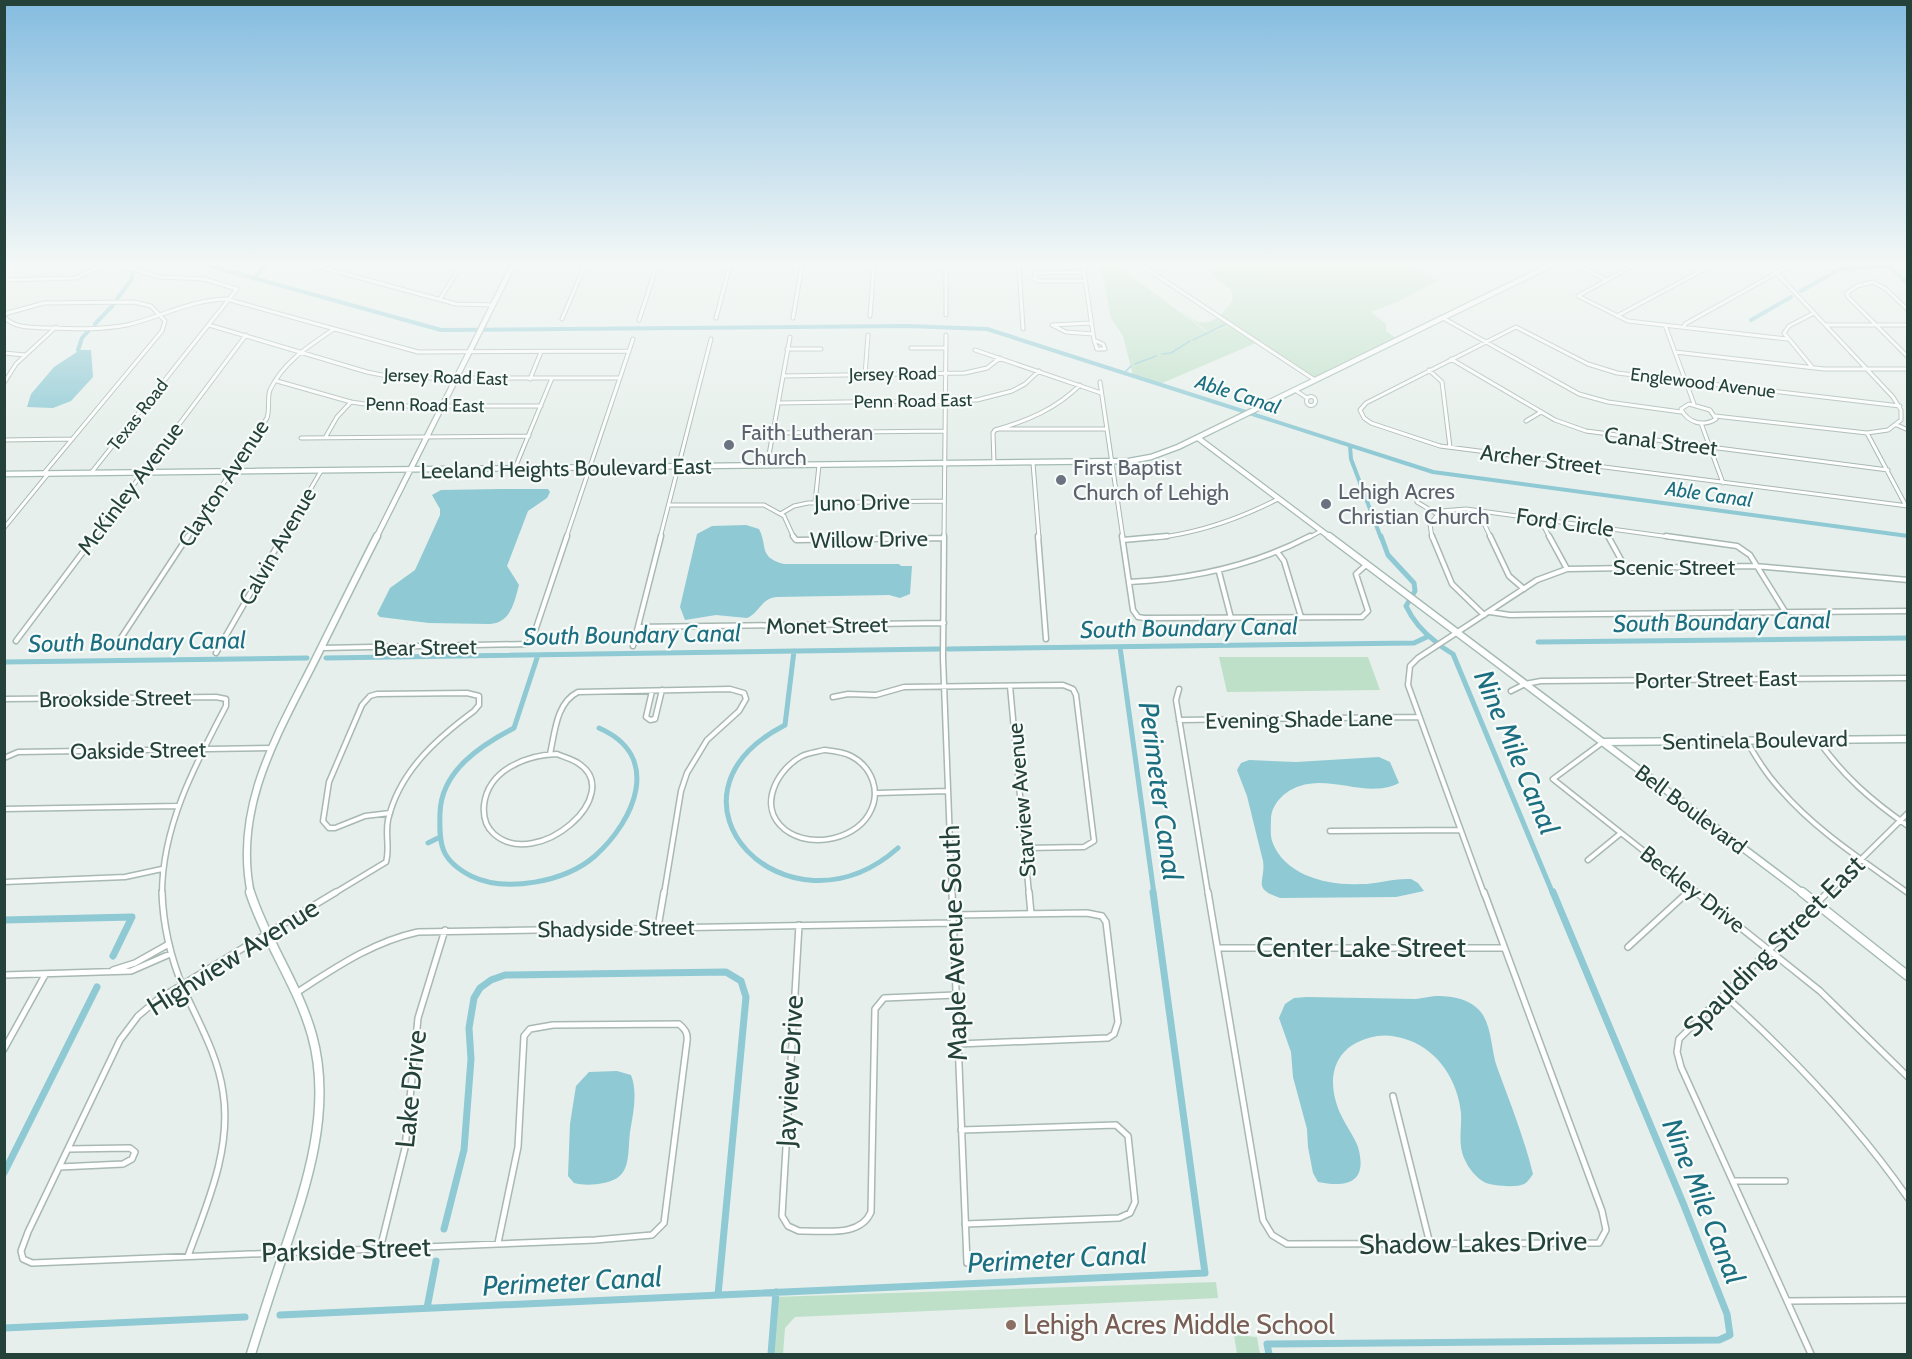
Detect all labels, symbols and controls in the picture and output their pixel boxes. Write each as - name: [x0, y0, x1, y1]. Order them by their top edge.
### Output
- street label: Jersey Road: [848, 362, 937, 386]
- street label: Englewood Avenue: [1629, 363, 1777, 403]
- street label: Jersey Road East: [383, 364, 508, 390]
- water label: Able Canal: [1192, 369, 1284, 419]
- street label: Texas Road: [103, 375, 173, 455]
- street label: Penn Road East: [853, 389, 973, 413]
- street label: Penn Road East: [365, 393, 485, 417]
- street label: Clayton Avenue: [172, 415, 275, 552]
- street label: McKinley Avenue: [72, 417, 189, 560]
- place label: Faith Lutheran Church: [741, 419, 873, 471]
- street label: Canal Street: [1603, 421, 1720, 462]
- marker: Faith Lutheran Church: [722, 438, 736, 452]
- street label: Archer Street: [1479, 439, 1604, 480]
- street label: Leeland Heights Boulevard East: [420, 452, 712, 485]
- place label: First Baptist Church of Lehigh: [1073, 454, 1229, 506]
- marker: First Baptist Church of Lehigh: [1054, 473, 1068, 487]
- water label: Able Canal: [1663, 476, 1754, 512]
- place label: Lehigh Acres Christian Church: [1338, 478, 1490, 530]
- street label: Calvin Avenue: [233, 482, 322, 610]
- street label: Juno Drive: [813, 488, 910, 517]
- marker: Lehigh Acres Christian Church: [1319, 497, 1333, 511]
- street label: Ford Circle: [1514, 502, 1616, 543]
- street label: Willow Drive: [810, 525, 928, 554]
- street label: Scenic Street: [1613, 554, 1736, 581]
- water label: South Boundary Canal: [1613, 605, 1831, 638]
- street label: Monet Street: [766, 611, 889, 640]
- water label: South Boundary Canal: [1080, 611, 1298, 644]
- water label: South Boundary Canal: [523, 618, 741, 651]
- water label: South Boundary Canal: [28, 625, 246, 658]
- street label: Bear Street: [373, 633, 478, 662]
- water label: Nine Mile Canal: [1467, 665, 1567, 840]
- street label: Porter Street East: [1634, 665, 1798, 694]
- street label: Brookside Street: [39, 684, 192, 713]
- water label: Perimeter Canal: [1132, 700, 1190, 883]
- street label: Evening Shade Lane: [1205, 704, 1393, 735]
- street label: Starview Avenue: [1001, 722, 1042, 878]
- street label: Sentinela Boulevard: [1662, 725, 1848, 756]
- street label: Oakside Street: [70, 736, 207, 765]
- street label: Bell Boulevard: [1630, 759, 1752, 860]
- street label: Maple Avenue South: [933, 824, 974, 1062]
- street label: Beckley Drive: [1635, 840, 1751, 939]
- street label: Spaulding Street East: [1676, 848, 1871, 1043]
- street label: Highview Avenue: [141, 890, 325, 1023]
- street label: Shadyside Street: [537, 914, 695, 943]
- street label: Center Lake Street: [1256, 931, 1466, 964]
- street label: Jayview Drive: [769, 994, 810, 1149]
- street label: Lake Drive: [388, 1028, 433, 1150]
- water label: Nine Mile Canal: [1655, 1113, 1753, 1289]
- street label: Shadow Lakes Drive: [1359, 1224, 1588, 1261]
- street label: Parkside Street: [261, 1230, 431, 1269]
- water label: Perimeter Canal: [966, 1236, 1148, 1280]
- water label: Perimeter Canal: [481, 1259, 663, 1303]
- place label: Lehigh Acres Middle School: [1023, 1308, 1335, 1341]
- marker: Lehigh Acres Middle School: [1004, 1318, 1018, 1332]

